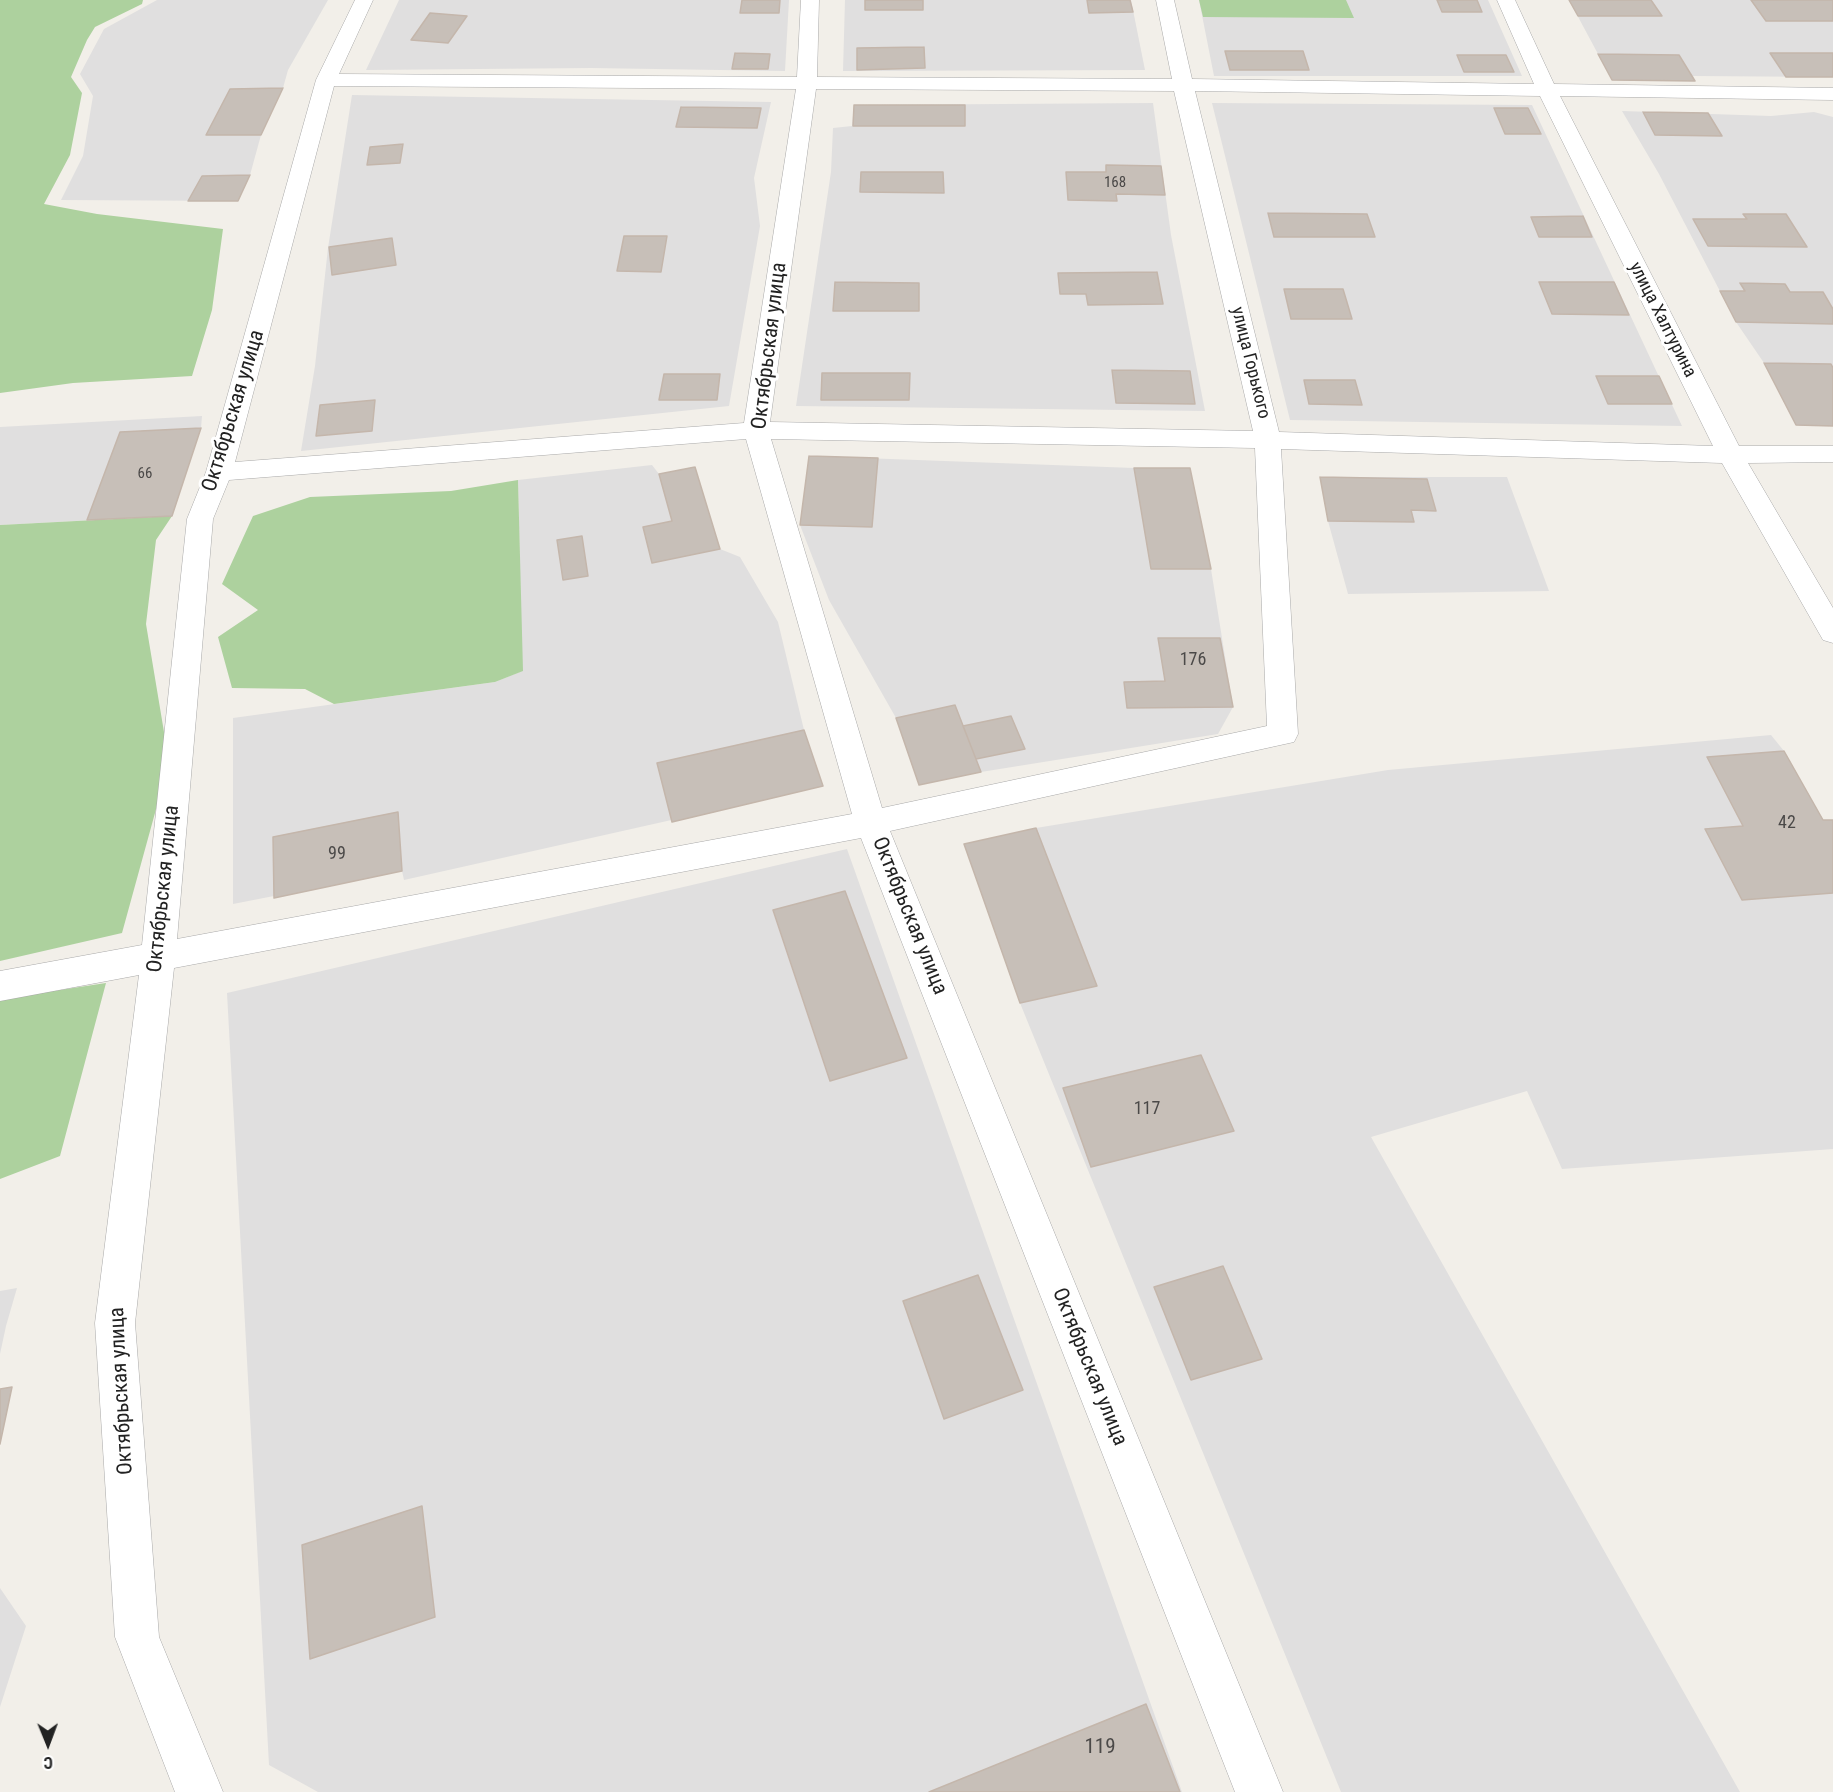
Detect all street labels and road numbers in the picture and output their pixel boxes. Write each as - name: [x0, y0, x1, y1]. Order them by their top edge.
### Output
- street label: улица Халтурина: [1624, 259, 1700, 381]
- street label: Октябрьская улица: [747, 261, 793, 431]
- street label: улица Горького: [1226, 305, 1274, 421]
- street label: Октябрьская улица: [197, 327, 271, 495]
- street label: Октябрьская улица: [143, 804, 185, 974]
- street label: Октябрьская улица: [866, 833, 952, 999]
- street label: Октябрьская улица: [1046, 1284, 1132, 1450]
- street label: Октябрьская улица: [105, 1307, 139, 1475]

